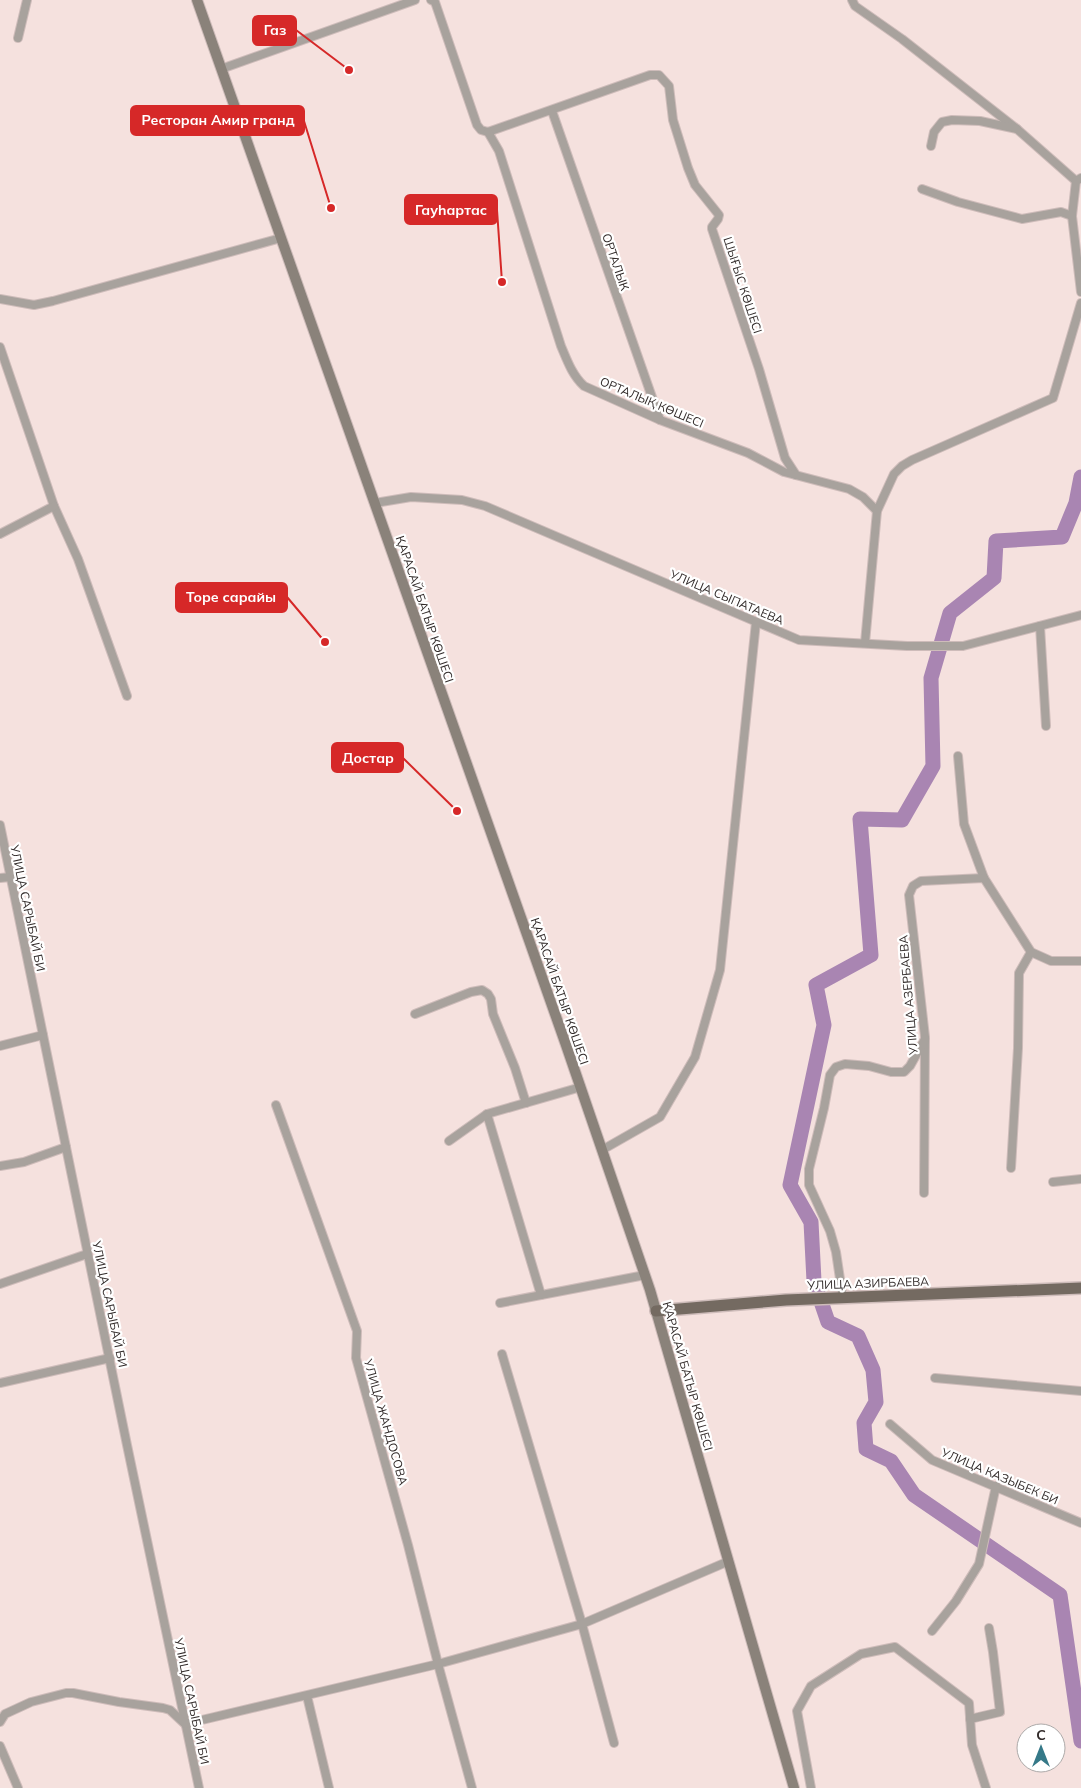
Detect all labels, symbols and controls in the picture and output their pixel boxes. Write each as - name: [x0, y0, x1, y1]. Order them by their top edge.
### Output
- callout: Газ: [253, 16, 296, 45]
- text: Газ: [264, 21, 286, 39]
- callout: Ресторан Амир гранд: [131, 106, 304, 135]
- text: Ресторан Амир гранд: [141, 111, 295, 129]
- callout: Гауhартас: [405, 195, 497, 224]
- text: Гауhартас: [415, 201, 487, 219]
- street label: ОРТАЛЫК: [599, 231, 633, 293]
- street label: ШЫҒЫС КӨШЕСІ: [720, 235, 766, 335]
- street label: ОРТАЛЫҚ КӨШЕСІ: [598, 373, 706, 431]
- street label: ҚАРАСАЙ БАТЫР КӨШЕСІ: [393, 534, 457, 684]
- street label: УЛИЦА СЫПАТАЕВА: [667, 566, 786, 628]
- callout: Торе сарайы: [176, 583, 287, 612]
- text: Торе сарайы: [186, 588, 276, 606]
- callout: Достар: [332, 743, 403, 772]
- text: Достар: [342, 749, 394, 767]
- street label: УЛИЦА САРЫБАЙ БИ: [7, 842, 49, 973]
- street label: ҚАРАСАЙ БАТЫР КӨШЕСІ: [528, 916, 592, 1066]
- street label: УЛИЦА АЗЕРБАЕВА: [895, 934, 921, 1056]
- street label: УЛИЦА САРЫБАЙ БИ: [89, 1238, 131, 1369]
- street label: УЛИЦА АЗИРБАЕВА: [806, 1273, 929, 1293]
- street label: ҚАРАСАЙ БАТЫР КӨШЕСІ: [660, 1300, 716, 1452]
- street label: УЛИЦА ЖАНДОСОВА: [361, 1356, 411, 1487]
- street label: УЛИЦА КАЗЫБЕК БИ: [938, 1444, 1061, 1507]
- street label: УЛИЦА САРЫБАЙ БИ: [171, 1635, 213, 1766]
- north arrow: [1016, 1723, 1066, 1773]
- text: С: [1036, 1726, 1046, 1744]

